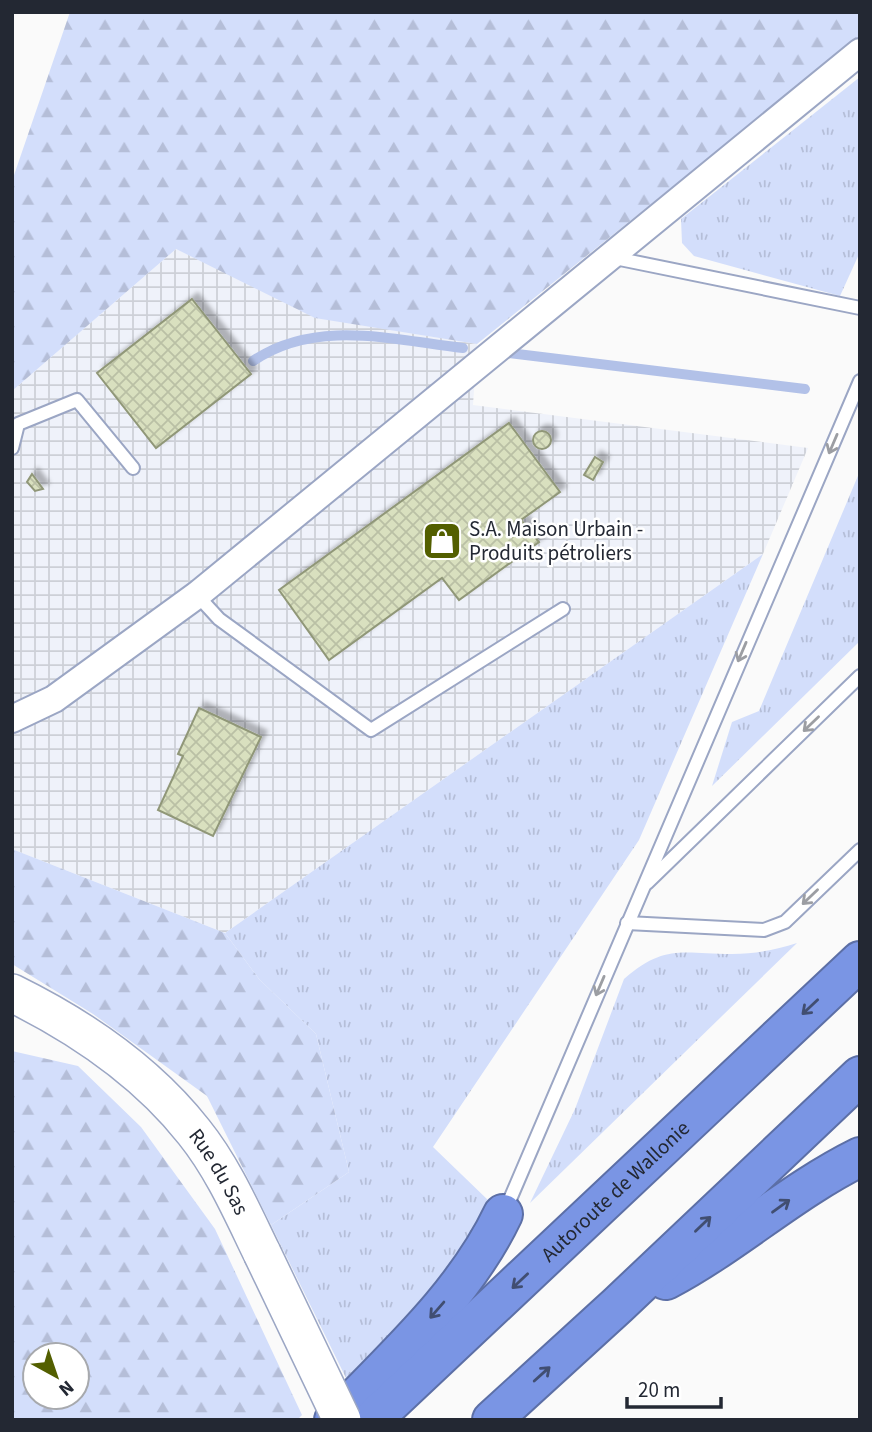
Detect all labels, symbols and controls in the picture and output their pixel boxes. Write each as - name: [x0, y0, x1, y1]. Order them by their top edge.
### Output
- one-way arrow: [825, 432, 838, 454]
- place label: S.A. Maison Urbain - Produits pétroliers: [469, 514, 643, 568]
- shop icon: S.A. Maison Urbain - Produits pétroliers: [421, 520, 463, 562]
- one-way arrow: [735, 641, 748, 663]
- one-way arrow: [803, 715, 820, 732]
- one-way arrow: [802, 889, 819, 906]
- one-way arrow: [593, 974, 606, 996]
- one-way arrow: [802, 999, 819, 1016]
- street label: Autoroute de Wallonie: [534, 1114, 696, 1269]
- street label: Rue du Sas: [182, 1122, 256, 1220]
- one-way arrow: [771, 1199, 790, 1214]
- one-way arrow: [694, 1216, 711, 1233]
- one-way arrow: [511, 1272, 528, 1289]
- one-way arrow: [429, 1301, 445, 1319]
- north arrow: [21, 1341, 91, 1411]
- one-way arrow: [533, 1366, 551, 1382]
- scale bar: [627, 1366, 722, 1410]
- text: N: [52, 1373, 79, 1402]
- text: 20 m: [638, 1375, 680, 1405]

